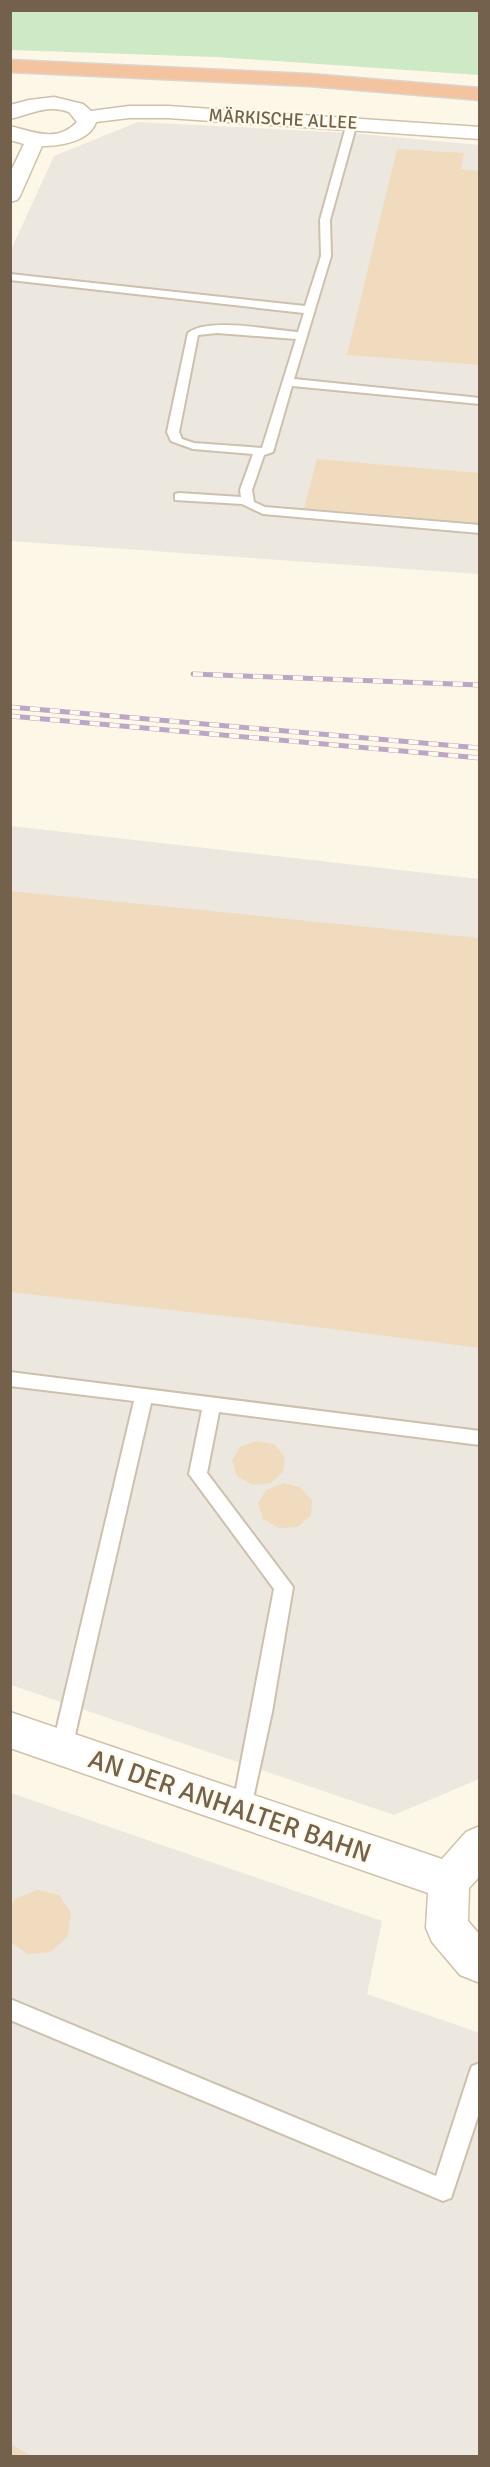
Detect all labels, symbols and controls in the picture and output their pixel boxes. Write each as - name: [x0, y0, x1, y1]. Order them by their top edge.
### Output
- street label: MÄRKISCHE ALLEE: [208, 104, 358, 134]
- street label: AN DER ANHALTER BAHN: [84, 1743, 375, 1870]

